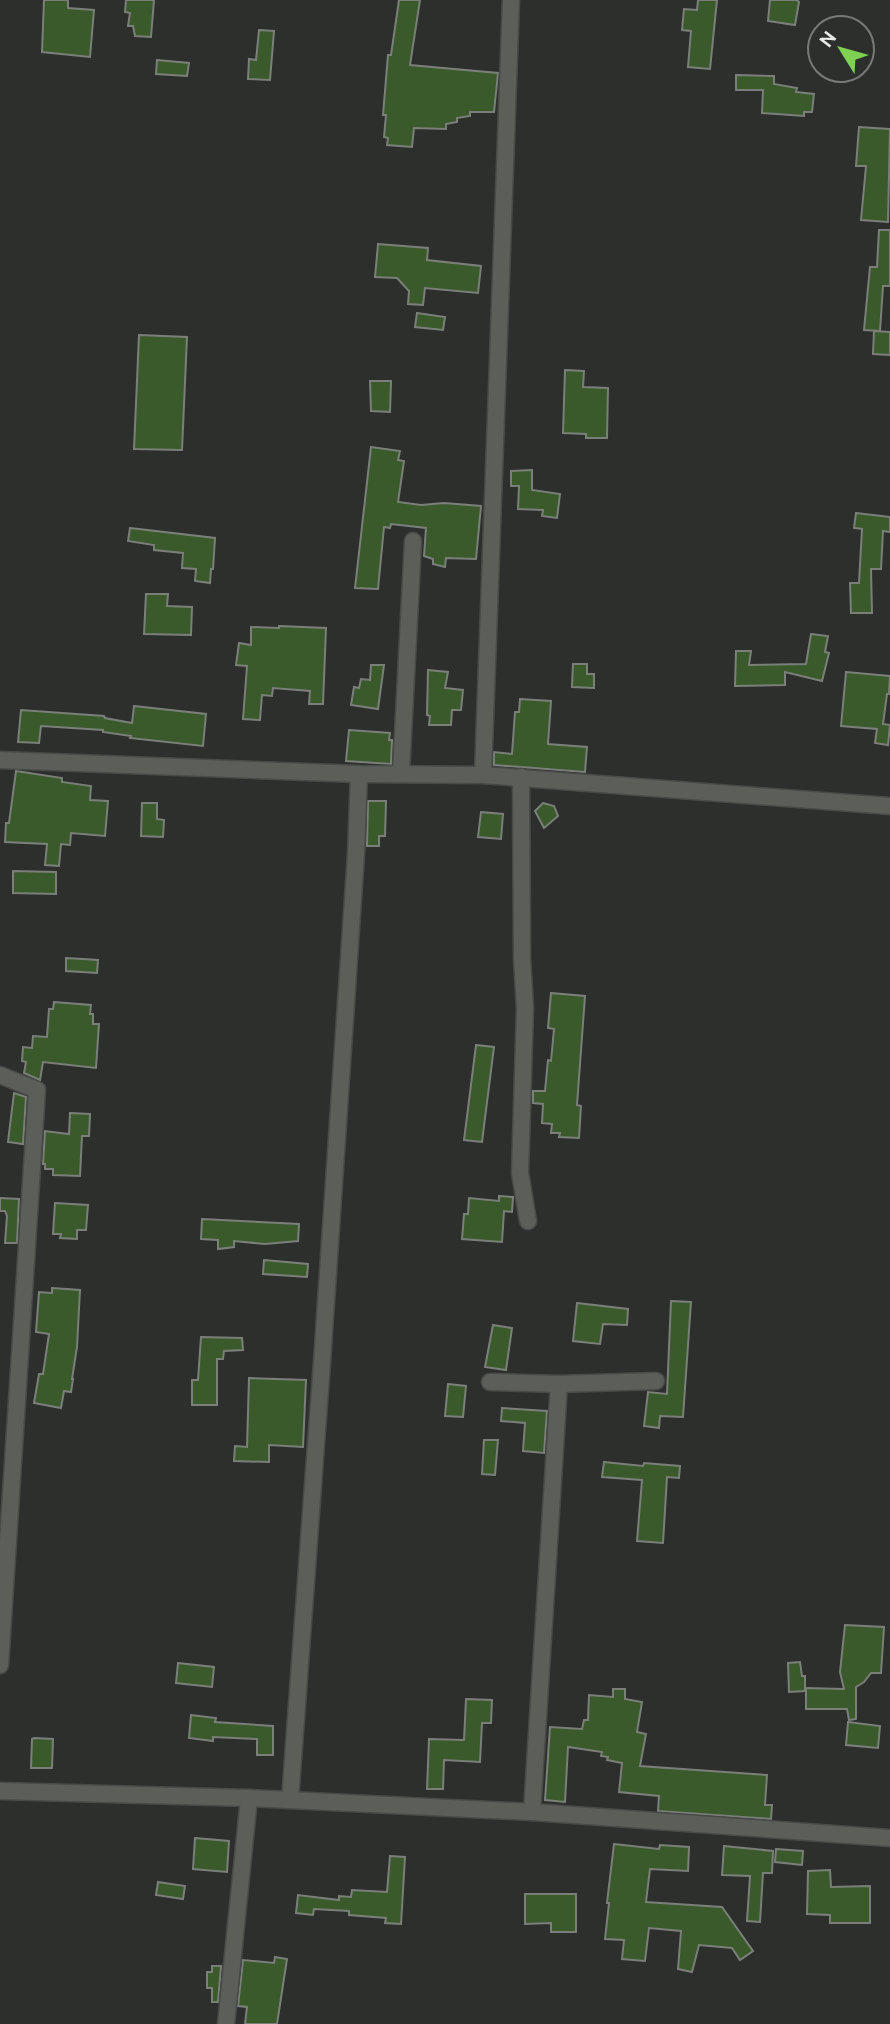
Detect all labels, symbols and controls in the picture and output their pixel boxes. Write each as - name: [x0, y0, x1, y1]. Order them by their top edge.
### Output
- north arrow: [806, 14, 876, 84]
- text: N: [814, 26, 840, 51]

